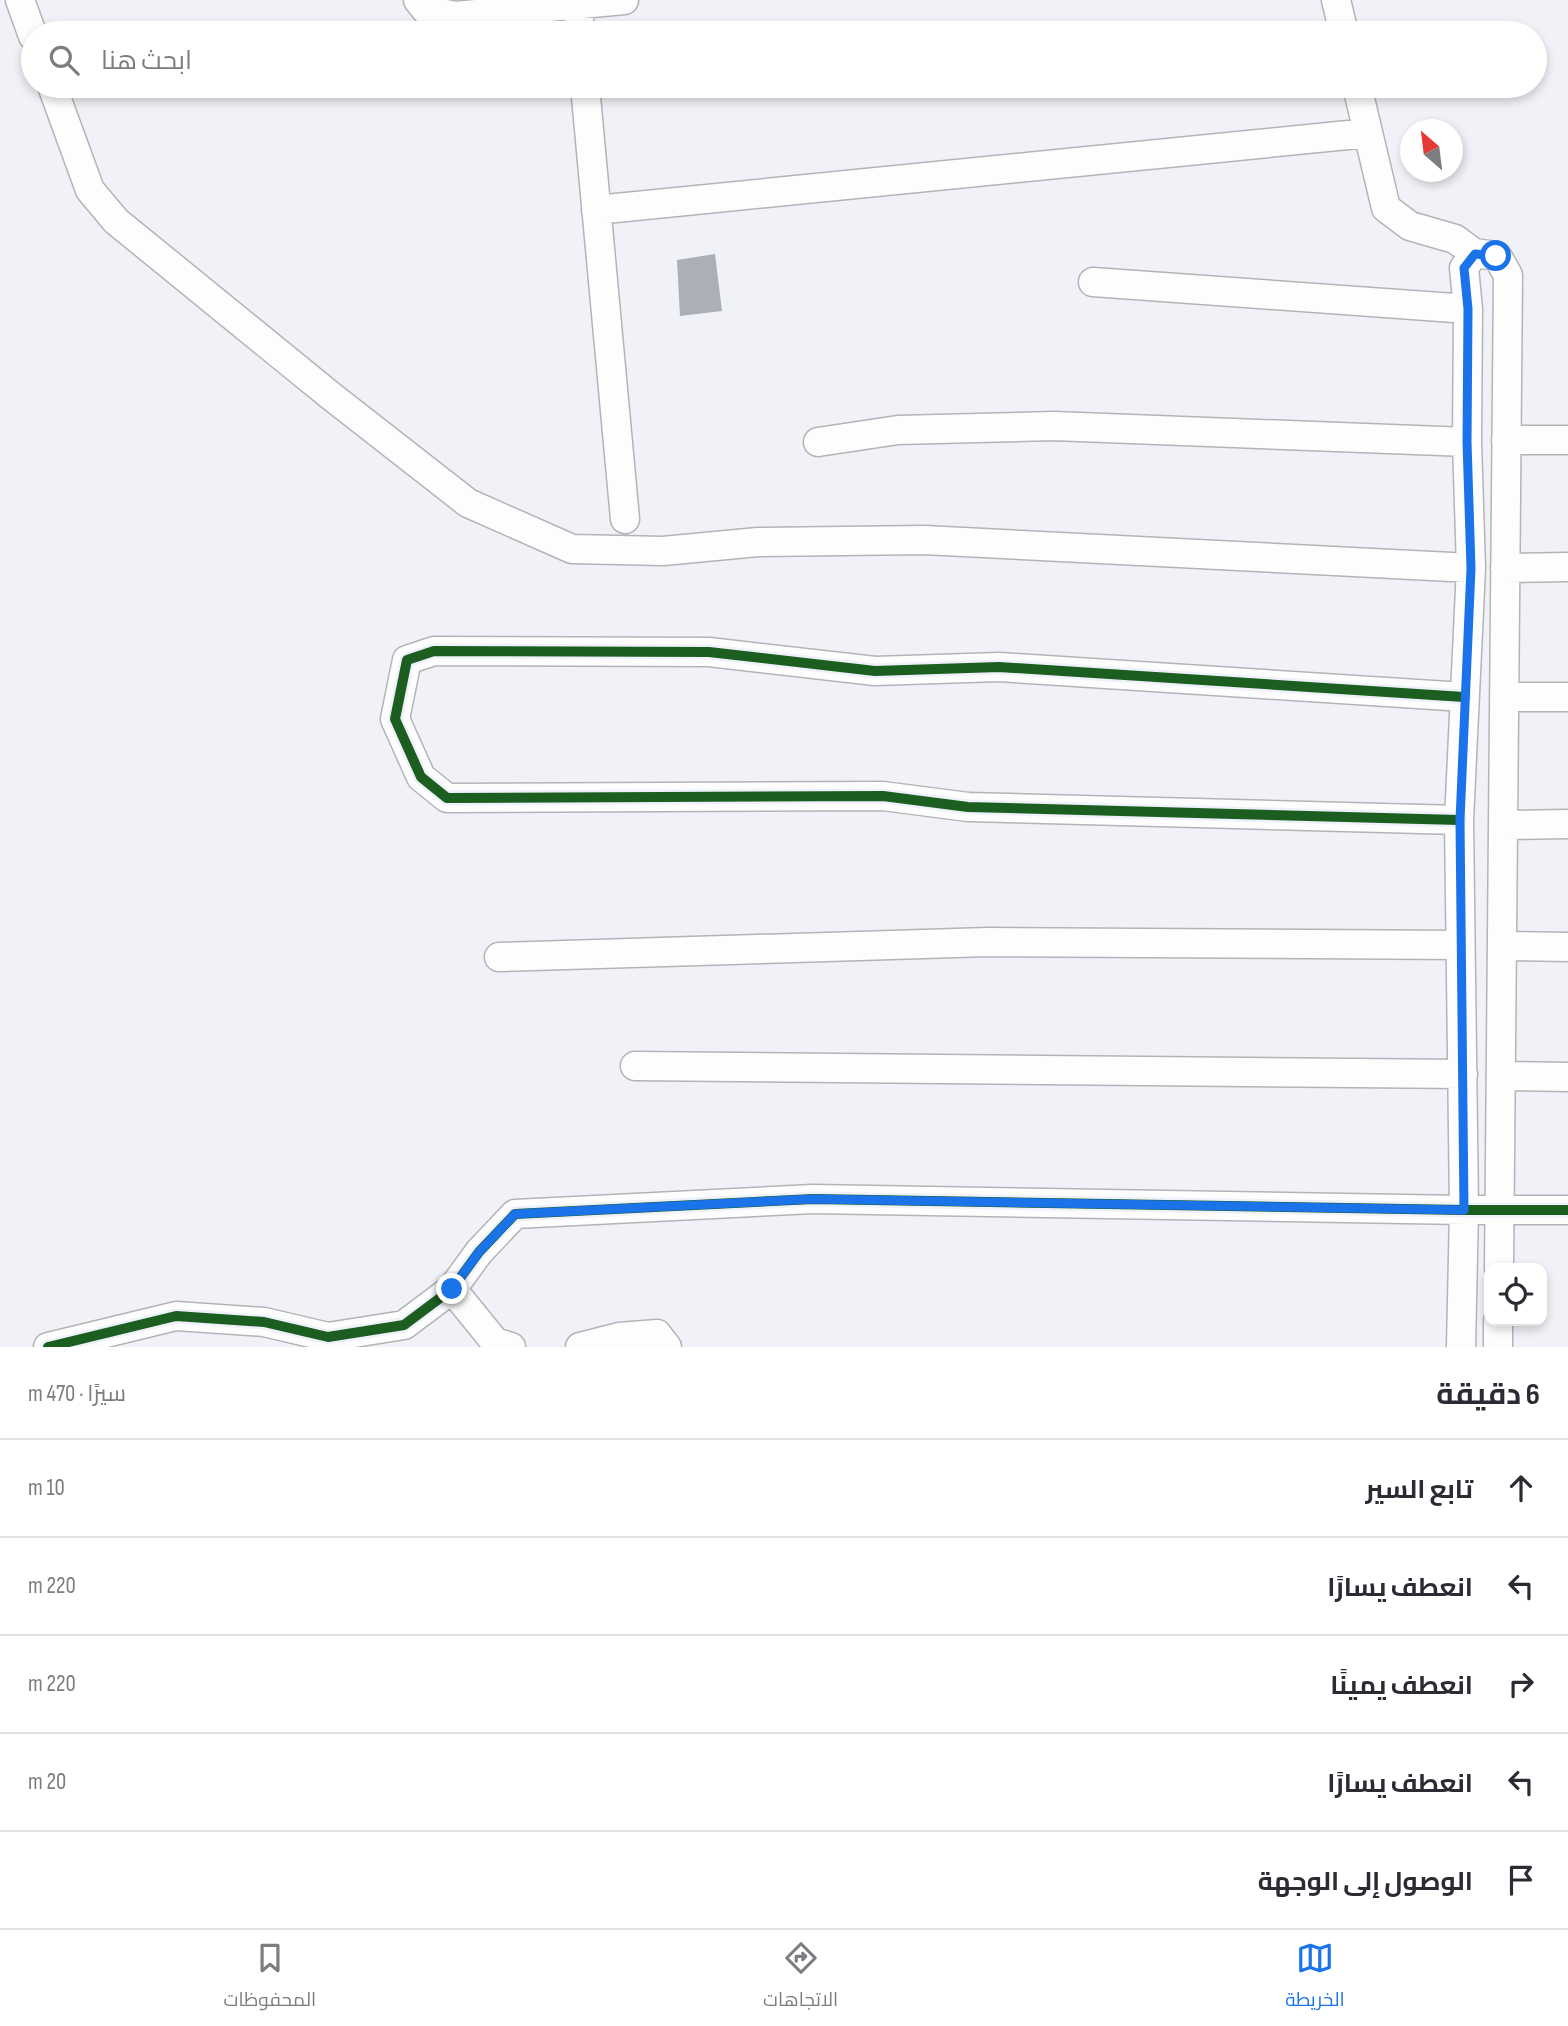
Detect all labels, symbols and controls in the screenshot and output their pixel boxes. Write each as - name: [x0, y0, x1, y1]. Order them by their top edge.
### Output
- search box: [21, 21, 1547, 98]
- icon: search: [45, 41, 83, 79]
- text: ابحث هنا: [101, 46, 192, 77]
- north arrow: [1400, 119, 1463, 182]
- route start: [1480, 240, 1511, 271]
- map controls: [1484, 1263, 1547, 1326]
- button: locate: [1484, 1263, 1547, 1326]
- route end: [436, 1273, 467, 1304]
- text: 6 دقيقة: [1436, 1377, 1540, 1413]
- text: سيرًا · 470 m: [28, 1380, 126, 1408]
- icon: ahead: [1502, 1469, 1540, 1507]
- text: 10 m: [28, 1474, 65, 1502]
- text: تابع السير: [1366, 1475, 1473, 1506]
- icon: left: [1502, 1567, 1540, 1605]
- text: 220 m: [28, 1572, 76, 1600]
- text: انعطف يسارًا: [1327, 1573, 1473, 1604]
- icon: right: [1502, 1665, 1540, 1703]
- text: 220 m: [28, 1670, 76, 1698]
- text: انعطف يمينًا: [1330, 1671, 1473, 1702]
- icon: left: [1502, 1763, 1540, 1801]
- text: 20 m: [28, 1768, 66, 1796]
- text: انعطف يسارًا: [1327, 1769, 1473, 1800]
- icon: arrive: [1502, 1861, 1540, 1899]
- text: الوصول إلى الوجهة: [1258, 1867, 1473, 1898]
- tab: المحفوظات: [224, 1939, 316, 2017]
- tab: الاتجاهات: [763, 1939, 838, 2017]
- tab: الخريطة: [1285, 1939, 1345, 2017]

